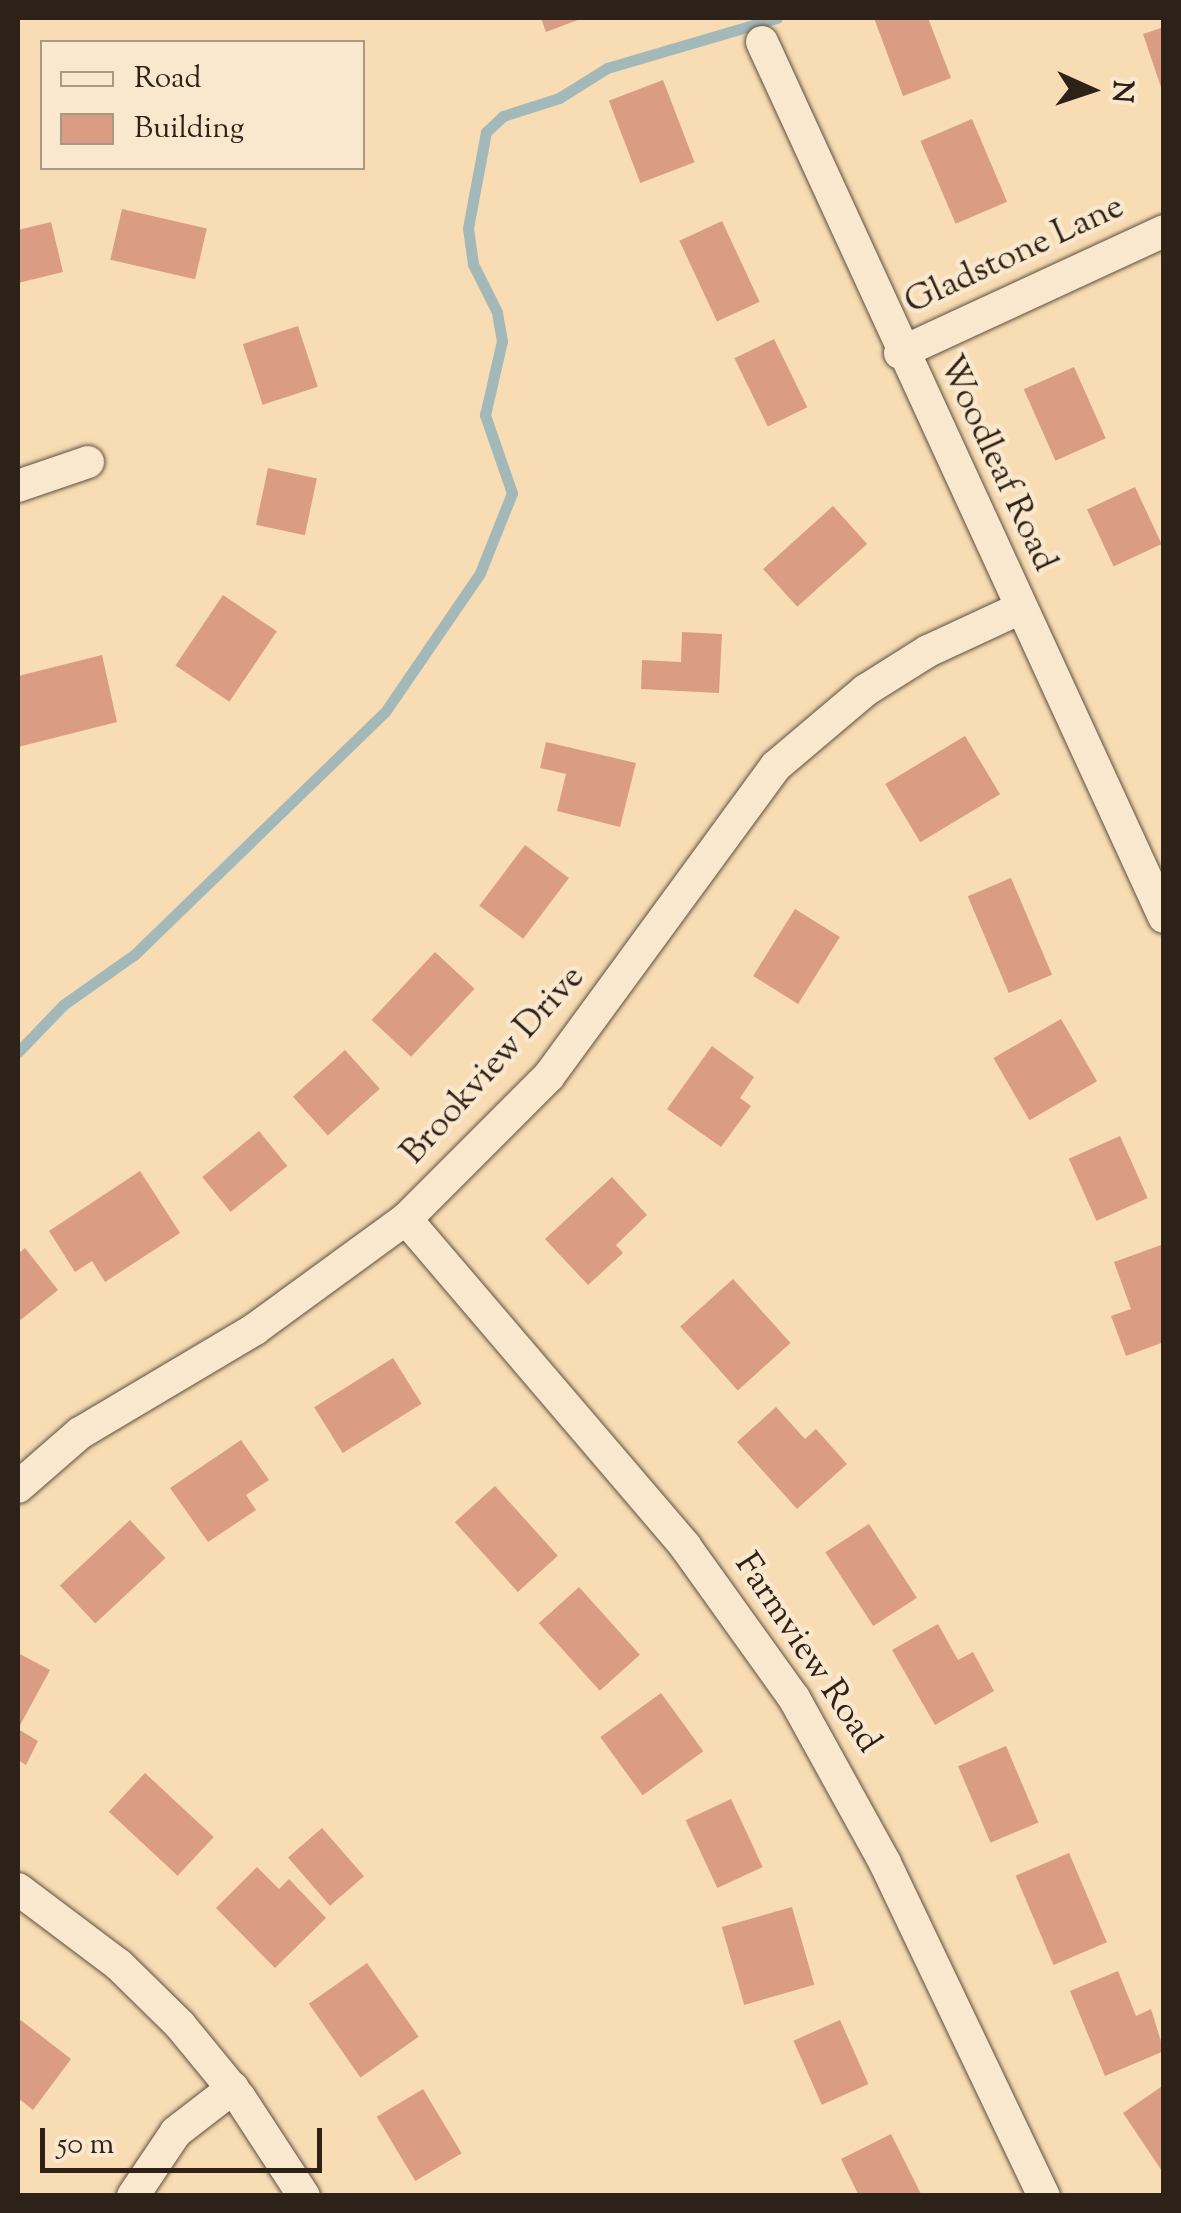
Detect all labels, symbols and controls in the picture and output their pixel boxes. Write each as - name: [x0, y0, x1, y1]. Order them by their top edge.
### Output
- legend: [40, 40, 365, 170]
- north arrow: [1041, 40, 1141, 140]
- text: Road: [134, 58, 201, 101]
- text: N: [1100, 79, 1142, 104]
- text: Building: [134, 108, 244, 151]
- street label: Gladstone Lane: [899, 187, 1131, 325]
- street label: Woodleaf Road: [928, 349, 1064, 579]
- street label: Brookview Drive: [394, 958, 594, 1174]
- street label: Farmview Road: [724, 1546, 888, 1762]
- scale bar: [45, 2108, 328, 2170]
- text: 50 m: [57, 2124, 114, 2167]

